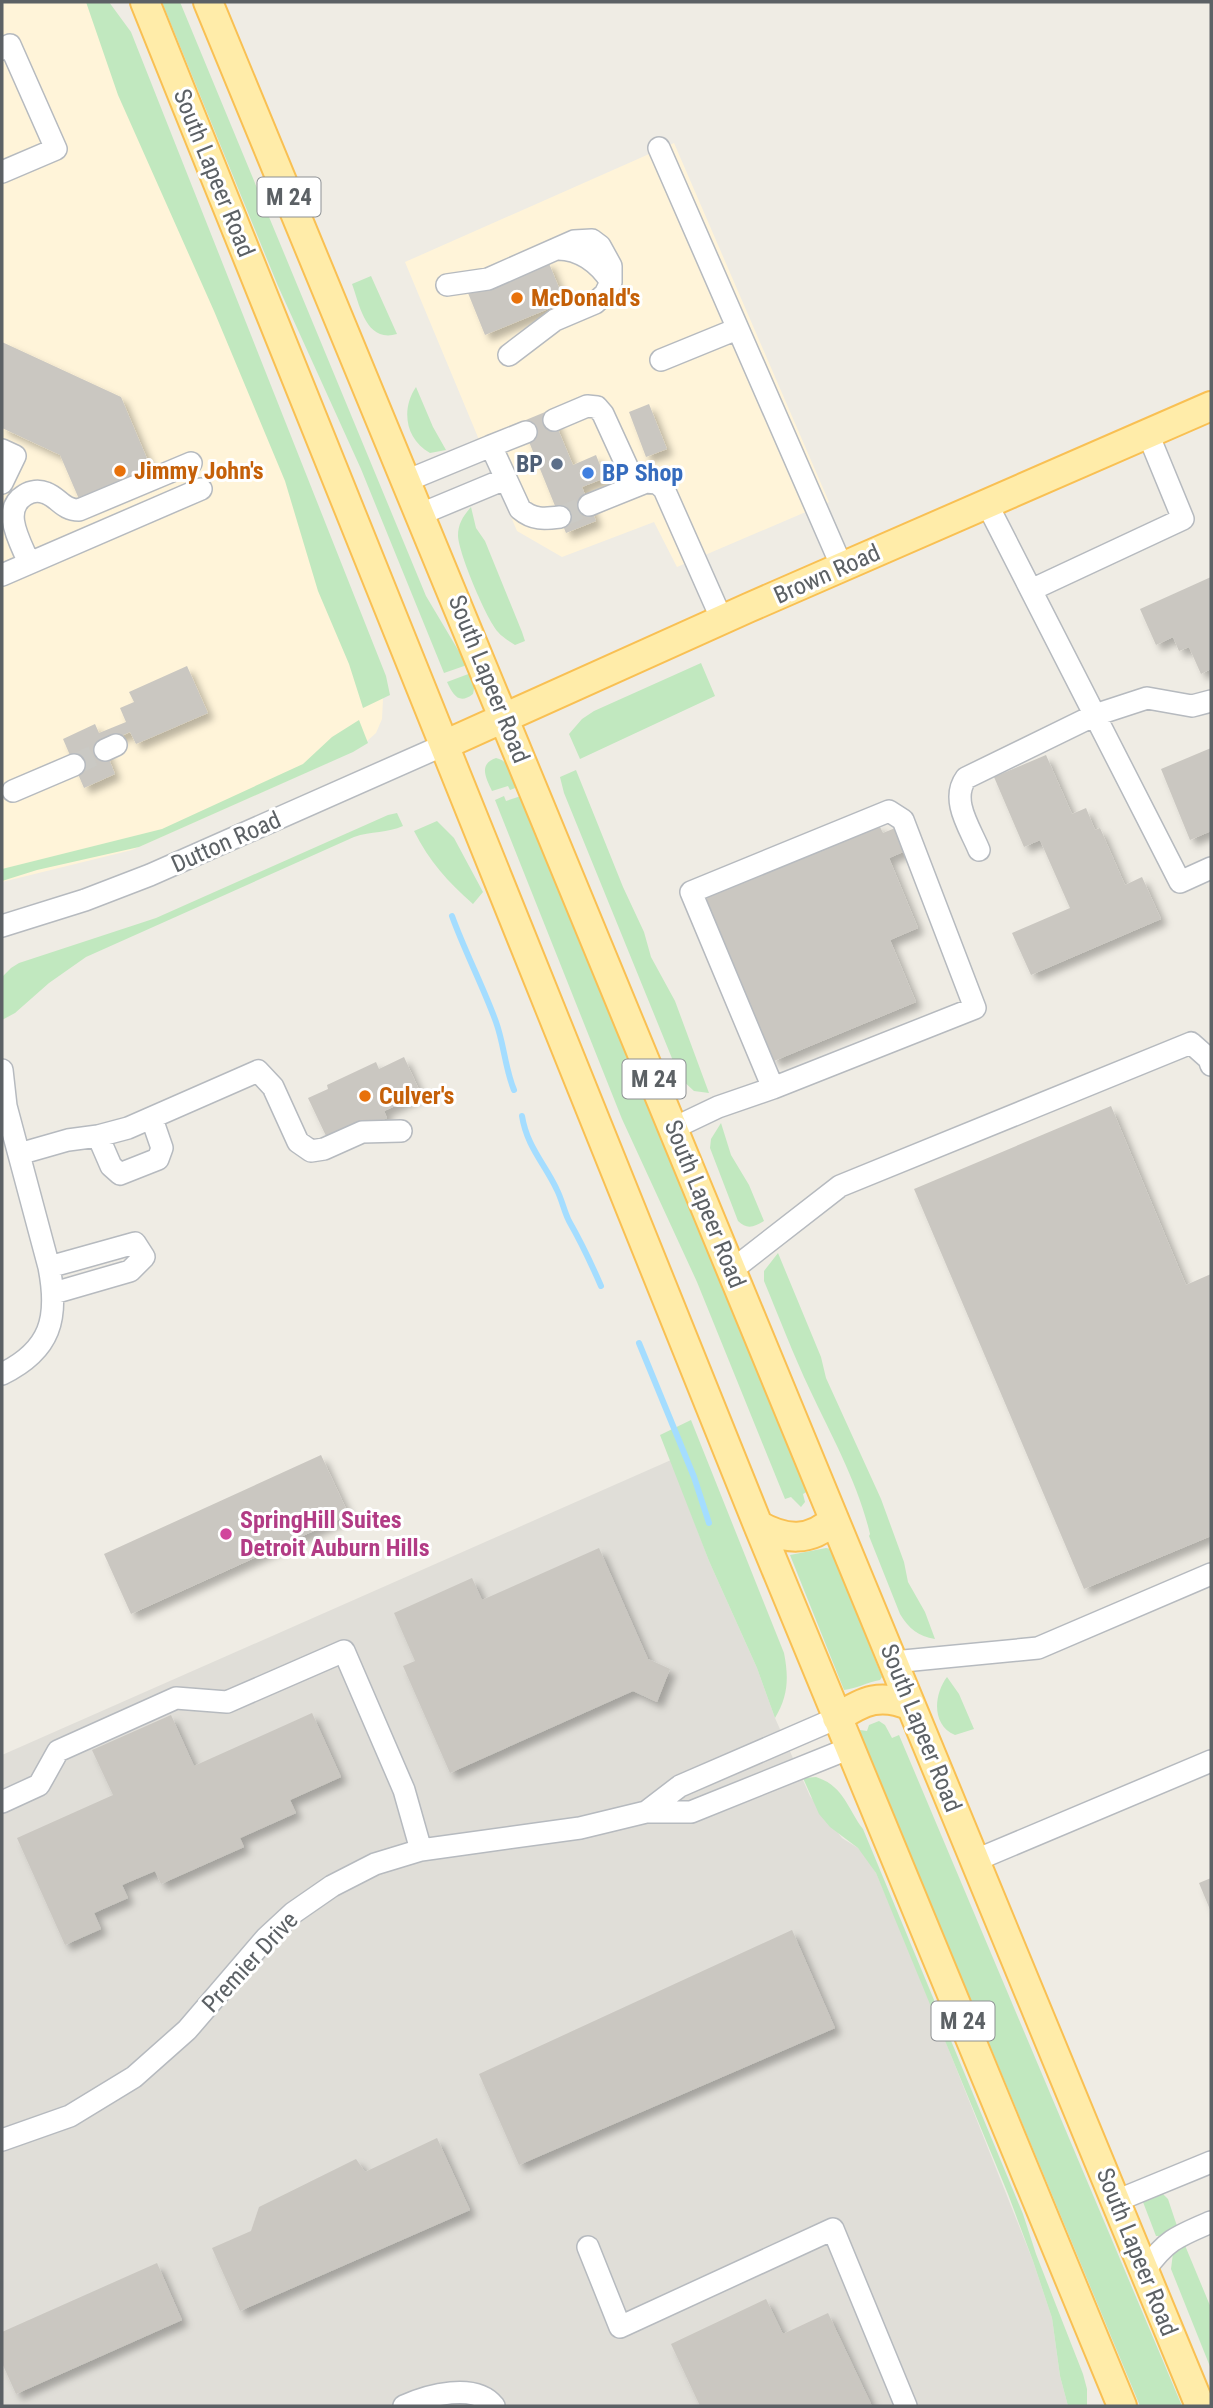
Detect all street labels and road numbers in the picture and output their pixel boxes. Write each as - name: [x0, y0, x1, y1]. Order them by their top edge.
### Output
- street label: South Lapeer Road: [168, 85, 260, 261]
- road number: M 24: [258, 178, 320, 216]
- street label: Brown Road: [770, 538, 884, 610]
- street label: South Lapeer Road: [443, 591, 535, 767]
- street label: Dutton Road: [167, 805, 285, 879]
- road number: M 24: [622, 1060, 686, 1098]
- street label: South Lapeer Road: [659, 1116, 751, 1292]
- street label: South Lapeer Road: [875, 1640, 967, 1816]
- street label: Premier Drive: [196, 1906, 304, 2018]
- road number: M 24: [932, 2002, 995, 2040]
- street label: South Lapeer Road: [1091, 2164, 1183, 2340]

